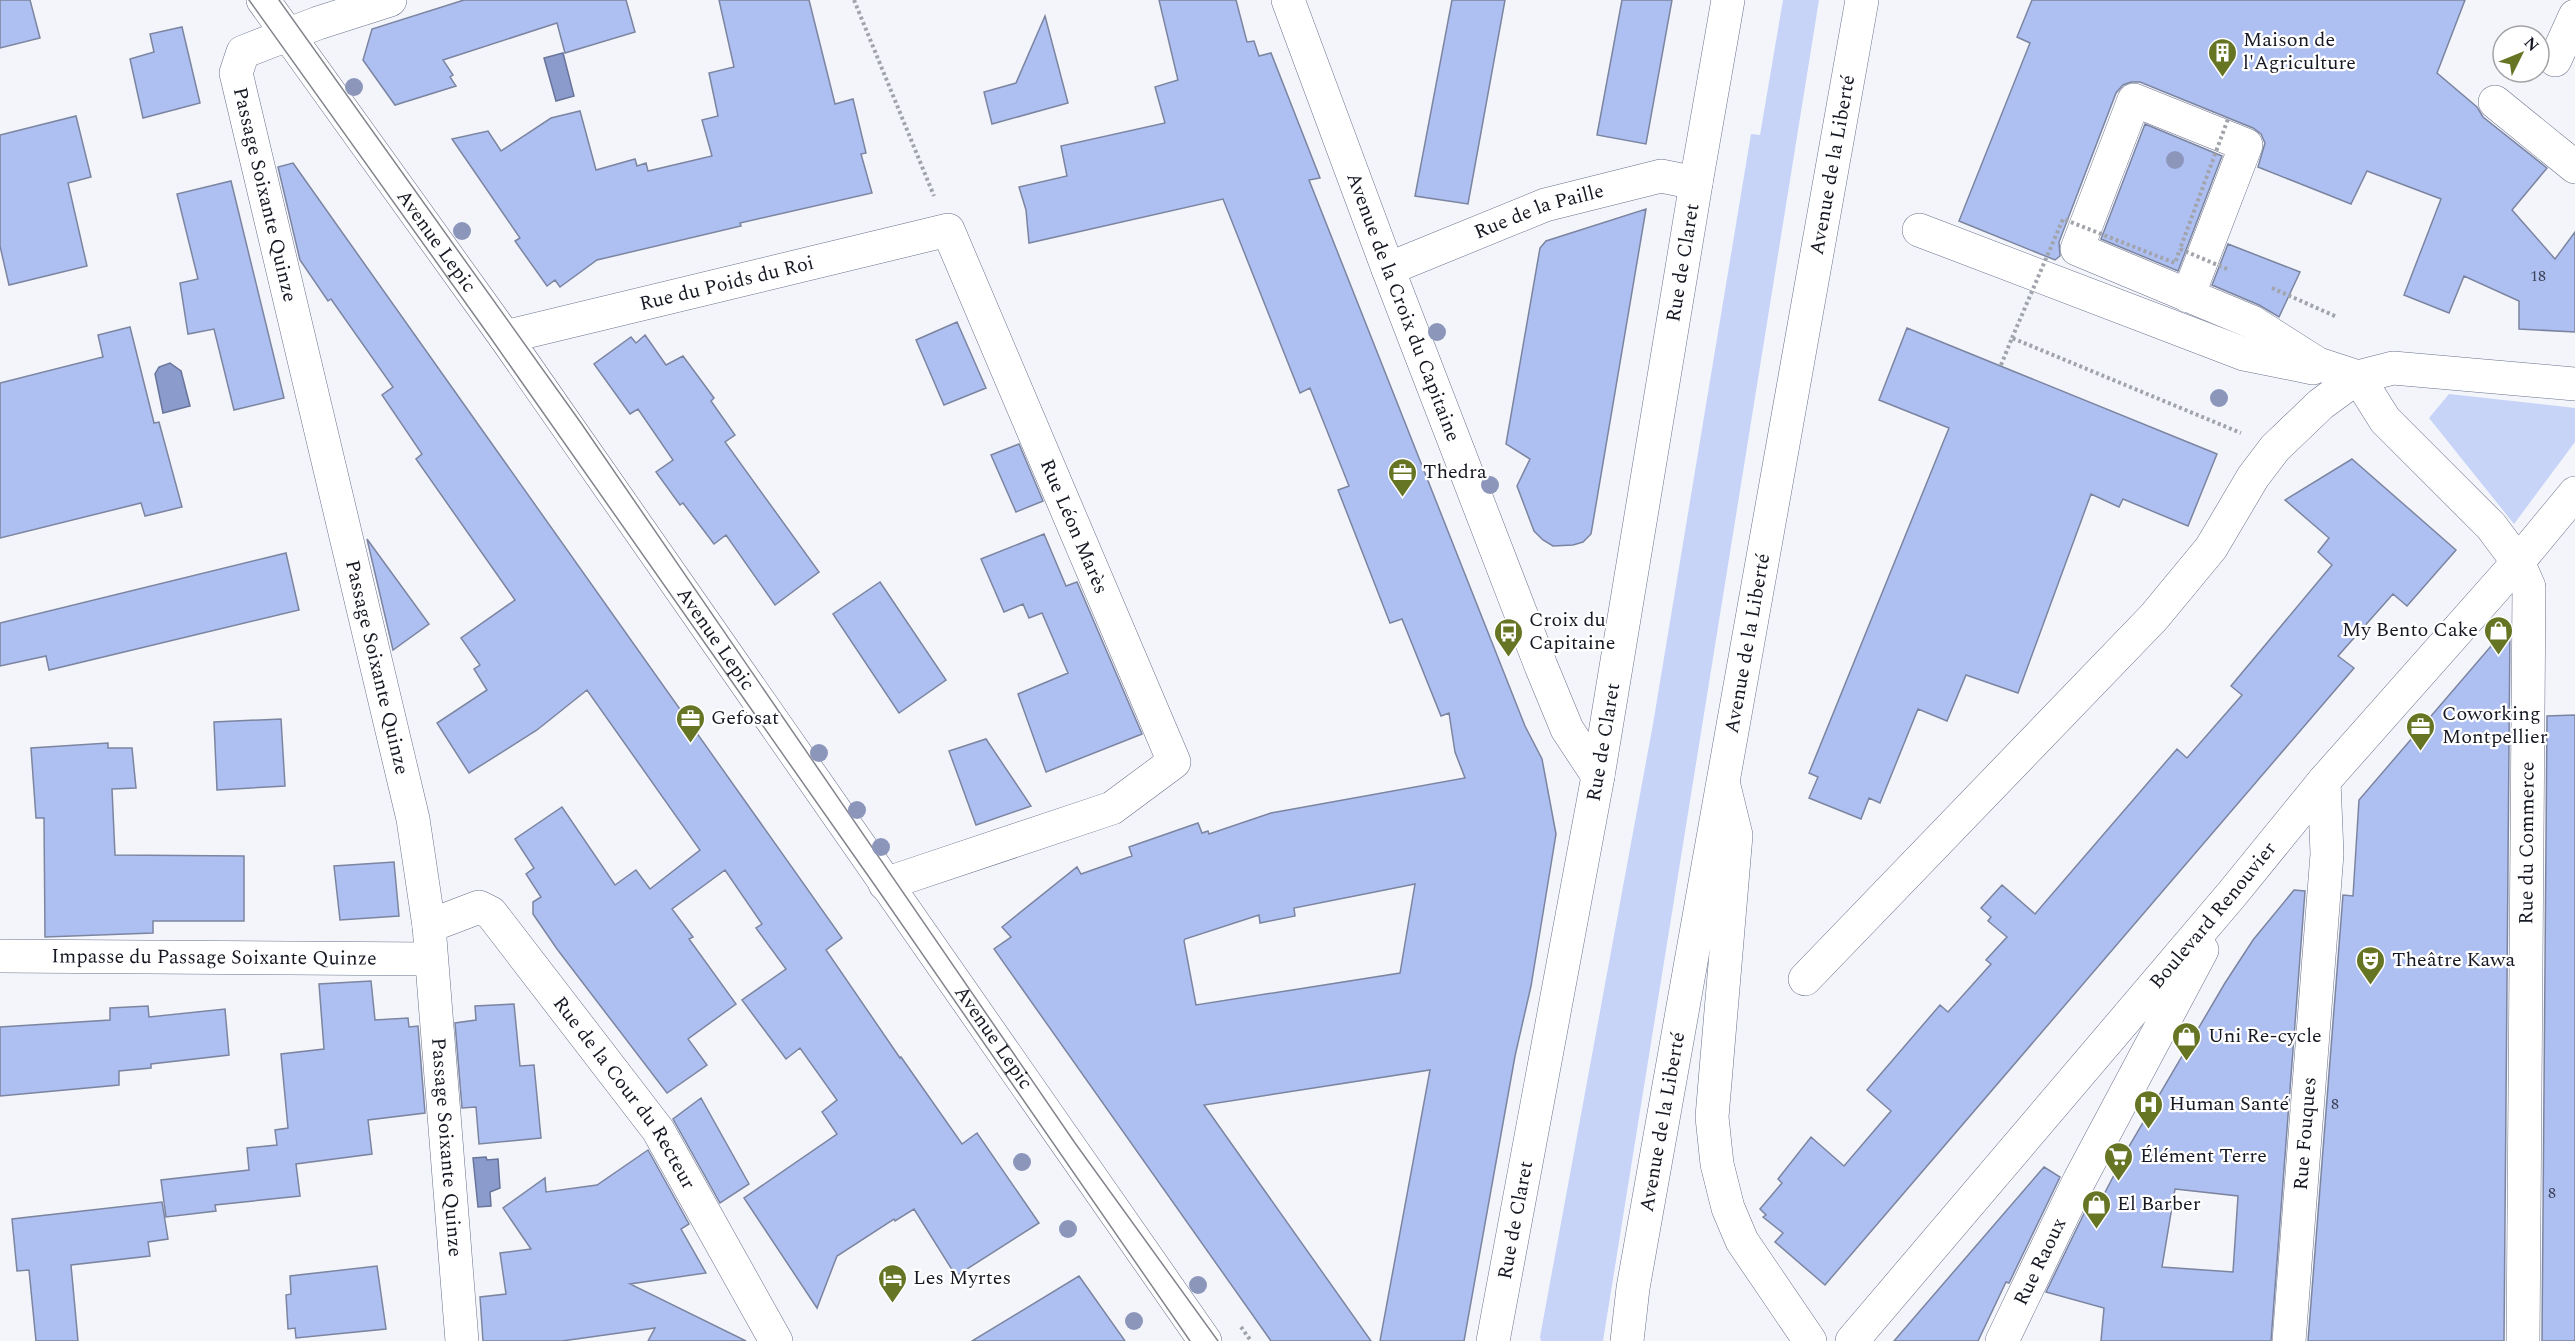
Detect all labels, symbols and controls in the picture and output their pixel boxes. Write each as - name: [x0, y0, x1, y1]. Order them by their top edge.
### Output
- north arrow: [2491, 24, 2551, 84]
- place label: Maison de l'Agriculture: [2243, 25, 2356, 78]
- text: N: [2518, 31, 2544, 57]
- building icon: Maison de l'Agriculture: [2206, 36, 2238, 78]
- street label: Avenue de la Liberté: [1802, 72, 1863, 257]
- street label: Passage Soixante Quinze: [225, 84, 305, 305]
- street label: Avenue de la Croix du Capitaine: [1338, 168, 1468, 446]
- street label: Rue de la Paille: [1470, 176, 1607, 247]
- street label: Avenue Lepic: [389, 184, 484, 299]
- street label: Rue de Claret: [1658, 201, 1707, 324]
- street label: Rue du Poids du Roi: [636, 248, 817, 319]
- house number: 18: [2530, 264, 2546, 288]
- street label: Rue Léon Marès: [1032, 454, 1116, 599]
- office icon: Thedra: [1386, 456, 1418, 498]
- place label: Thedra: [1423, 457, 1487, 487]
- street label: Avenue de la Liberté: [1717, 551, 1778, 736]
- street label: Passage Soixante Quinze: [337, 557, 417, 778]
- street label: Avenue Lepic: [669, 581, 762, 697]
- place label: Croix du Capitaine: [1529, 605, 1615, 658]
- shop icon: My Bento Cake: [2483, 614, 2515, 656]
- place label: My Bento Cake: [2342, 615, 2478, 645]
- bus stop icon: Croix du Capitaine: [1492, 616, 1524, 658]
- street label: Rue de Claret: [1579, 681, 1628, 804]
- place label: Coworking Montpellier: [2442, 699, 2548, 752]
- office icon: Gefosat: [674, 702, 706, 744]
- place label: Gefosat: [711, 703, 779, 733]
- office icon: Coworking Montpellier: [2405, 710, 2437, 752]
- street label: Rue du Commerce: [2511, 761, 2543, 925]
- street label: Boulevard Renouvier: [2142, 835, 2284, 996]
- street label: Impasse du Passage Soixante Quinze: [51, 941, 377, 974]
- theatre icon: Theâtre Kawa: [2355, 944, 2387, 986]
- place label: Theâtre Kawa: [2392, 945, 2515, 975]
- street label: Avenue Lepic: [947, 980, 1040, 1096]
- street label: Rue de la Cour du Recteur: [545, 990, 703, 1195]
- shop icon: Uni Re-cycle: [2171, 1020, 2203, 1062]
- place label: Uni Re-cycle: [2208, 1021, 2322, 1051]
- street label: Avenue de la Liberté: [1632, 1029, 1693, 1214]
- street label: Passage Soixante Quinze: [423, 1036, 470, 1258]
- street label: Rue Fouques: [2286, 1076, 2325, 1191]
- hospital icon: Human Santé: [2132, 1088, 2164, 1130]
- place label: Human Santé: [2169, 1089, 2289, 1119]
- house number: 8: [2331, 1092, 2339, 1116]
- supermarket icon: Élément Terre: [2103, 1140, 2135, 1182]
- place label: Élément Terre: [2140, 1141, 2267, 1171]
- street label: Rue de Claret: [1490, 1158, 1541, 1282]
- house number: 8: [2548, 1181, 2556, 1205]
- shop icon: El Barber: [2080, 1188, 2112, 1230]
- place label: El Barber: [2117, 1189, 2201, 1219]
- street label: Rue Raoux: [2006, 1213, 2074, 1311]
- hotel icon: Les Myrtes: [876, 1262, 908, 1304]
- place label: Les Myrtes: [913, 1263, 1011, 1293]

